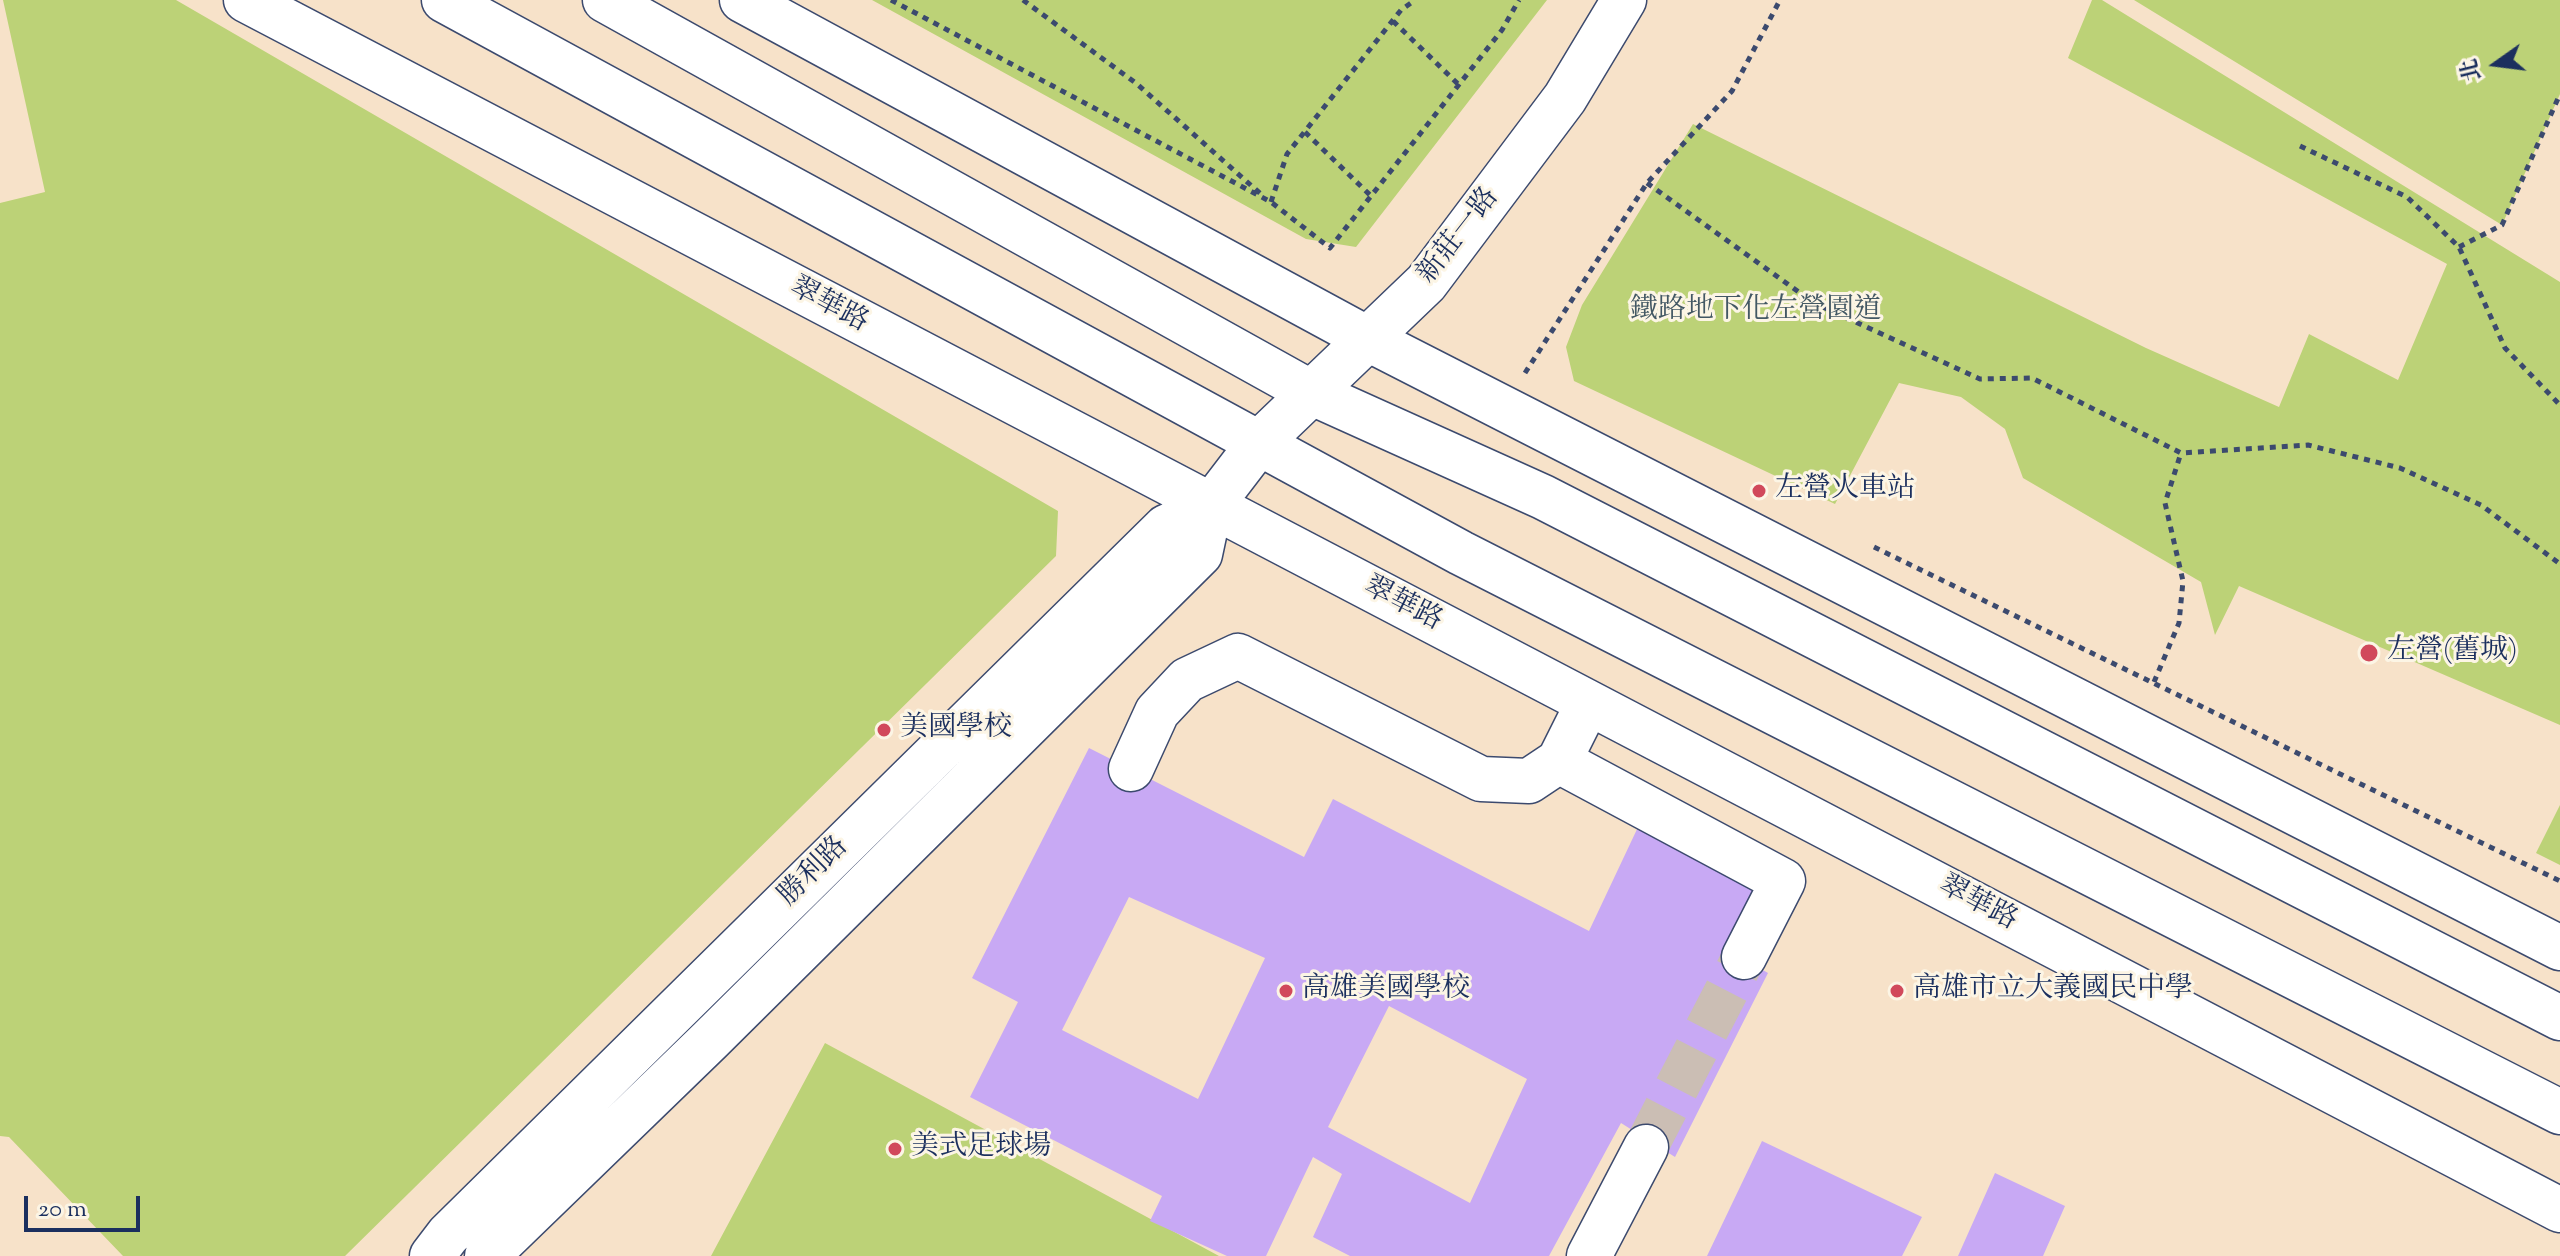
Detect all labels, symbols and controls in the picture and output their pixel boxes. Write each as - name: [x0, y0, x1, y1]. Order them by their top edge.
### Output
- north arrow: [2456, 24, 2536, 104]
- text: 北: [2455, 55, 2491, 84]
- street label: 新莊一路: [1412, 183, 1508, 291]
- street label: 翠華路: [783, 272, 873, 342]
- park label: 鐵路地下化左營園道: [1630, 295, 1882, 329]
- place label: 左營火車站: [1775, 474, 1915, 508]
- marker: 左營火車站: [1750, 482, 1768, 500]
- street label: 翠華路: [1357, 572, 1447, 640]
- place label: 左營(舊城): [2387, 636, 2517, 670]
- marker: 左營(舊城): [2358, 642, 2380, 664]
- place label: 美國學校: [900, 713, 1012, 747]
- marker: 美國學校: [875, 721, 893, 739]
- street label: 勝利路: [773, 831, 857, 915]
- street label: 翠華路: [1932, 870, 2022, 940]
- place label: 高雄美國學校: [1302, 974, 1470, 1008]
- place label: 高雄市立大義國民中學: [1913, 974, 2193, 1008]
- marker: 高雄美國學校: [1277, 982, 1295, 1000]
- marker: 高雄市立大義國民中學: [1888, 982, 1906, 1000]
- place label: 美式足球場: [911, 1132, 1051, 1166]
- marker: 美式足球場: [886, 1140, 904, 1158]
- scale bar: [28, 1180, 144, 1230]
- text: 20 m: [38, 1193, 87, 1227]

